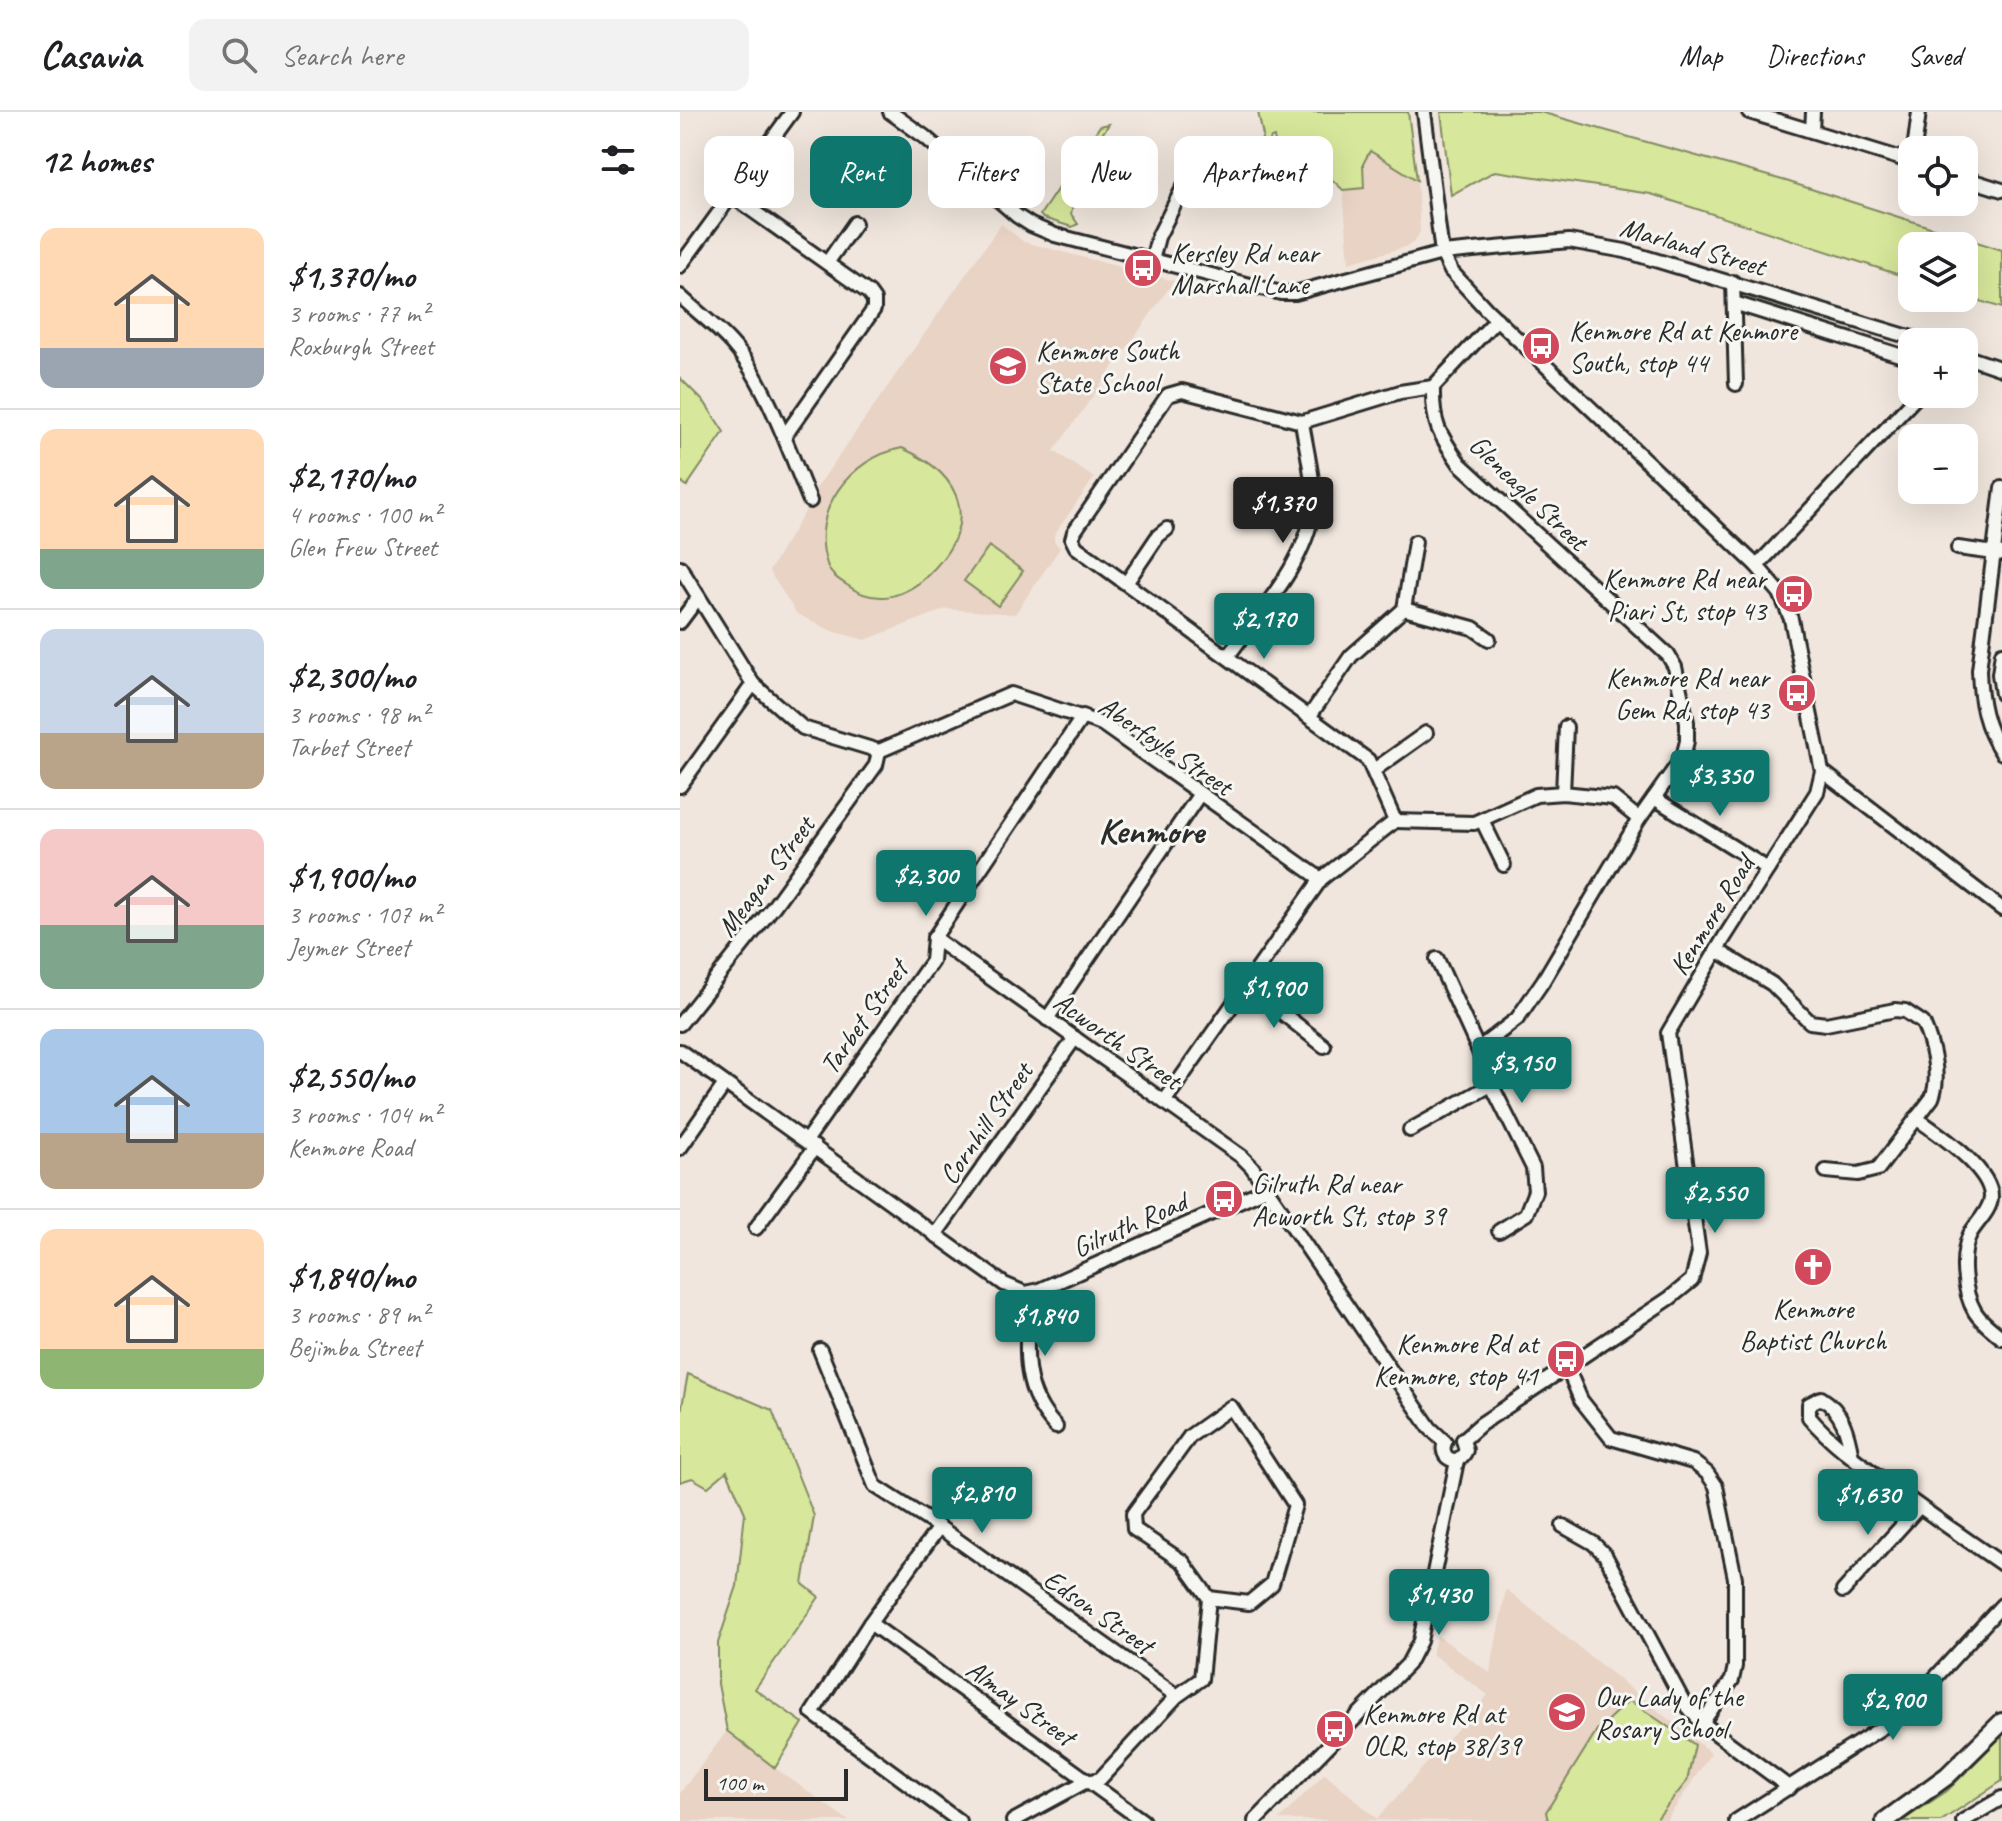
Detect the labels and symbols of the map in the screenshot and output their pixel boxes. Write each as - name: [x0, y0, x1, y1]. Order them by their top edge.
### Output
- street label: Marland Street: [1616, 209, 1772, 285]
- place label: Kersley Rd near Marshall Lane: [1171, 235, 1321, 302]
- bus stop icon: Kersley Rd near Marshall Lane: [1122, 247, 1164, 289]
- place label: Kenmore Rd at Kenmore South, stop 44: [1569, 313, 1799, 380]
- bus stop icon: Kenmore Rd at Kenmore South, stop 44: [1520, 325, 1562, 367]
- place label: Kenmore South State School: [1036, 333, 1180, 400]
- school or university icon: Kenmore South State School: [987, 345, 1029, 387]
- street label: Gleneagle Street: [1462, 427, 1597, 560]
- pin: $1,370: [1218, 477, 1348, 545]
- place label: Kenmore Rd near Piari St, stop 43: [1603, 561, 1768, 628]
- bus stop icon: Kenmore Rd near Piari St, stop 43: [1773, 573, 1815, 615]
- pin: $2,170: [1199, 593, 1329, 661]
- place label: Kenmore Rd near Gem Rd, stop 43: [1606, 660, 1771, 727]
- bus stop icon: Kenmore Rd near Gem Rd, stop 43: [1776, 672, 1818, 714]
- street label: Aberfoyle Street: [1092, 688, 1242, 805]
- pin: $3,350: [1655, 750, 1785, 818]
- street label: Meagan Street: [709, 807, 824, 943]
- district label: Kenmore: [1098, 808, 1207, 854]
- street label: Kenmore Road: [1661, 846, 1764, 982]
- pin: $2,300: [861, 850, 991, 918]
- street label: Tarbet Street: [812, 951, 917, 1081]
- pin: $1,900: [1209, 962, 1339, 1030]
- street label: Acworth Street: [1047, 984, 1190, 1099]
- pin: $3,150: [1457, 1037, 1587, 1105]
- street label: Cornhill Street: [931, 1054, 1042, 1191]
- place label: Gilruth Rd near Acworth St, stop 39: [1252, 1166, 1448, 1233]
- pin: $2,550: [1650, 1167, 1780, 1235]
- bus stop icon: Gilruth Rd near Acworth St, stop 39: [1203, 1178, 1245, 1220]
- street label: Gilruth Road: [1067, 1182, 1195, 1265]
- church icon: Kenmore Baptist Church: [1792, 1246, 1834, 1288]
- pin: $1,840: [980, 1290, 1110, 1358]
- place label: Kenmore Baptist Church: [1740, 1291, 1888, 1358]
- place label: Kenmore Rd at Kenmore, stop 41: [1374, 1326, 1541, 1393]
- bus stop icon: Kenmore Rd at Kenmore, stop 41: [1545, 1338, 1587, 1380]
- pin: $2,810: [917, 1467, 1047, 1535]
- pin: $1,630: [1803, 1469, 1933, 1537]
- street label: Edson Street: [1037, 1561, 1163, 1664]
- pin: $1,430: [1374, 1569, 1504, 1637]
- street label: Almay Street: [960, 1651, 1085, 1756]
- pin: $2,900: [1828, 1674, 1958, 1742]
- place label: Our Lady of the Rosary School: [1595, 1679, 1744, 1746]
- school or university icon: Our Lady of the Rosary School: [1546, 1691, 1588, 1733]
- place label: Kenmore Rd at OLR, stop 38/39: [1363, 1696, 1523, 1763]
- bus stop icon: Kenmore Rd at OLR, stop 38/39: [1314, 1708, 1356, 1750]
- scale bar: [704, 1765, 848, 1801]

